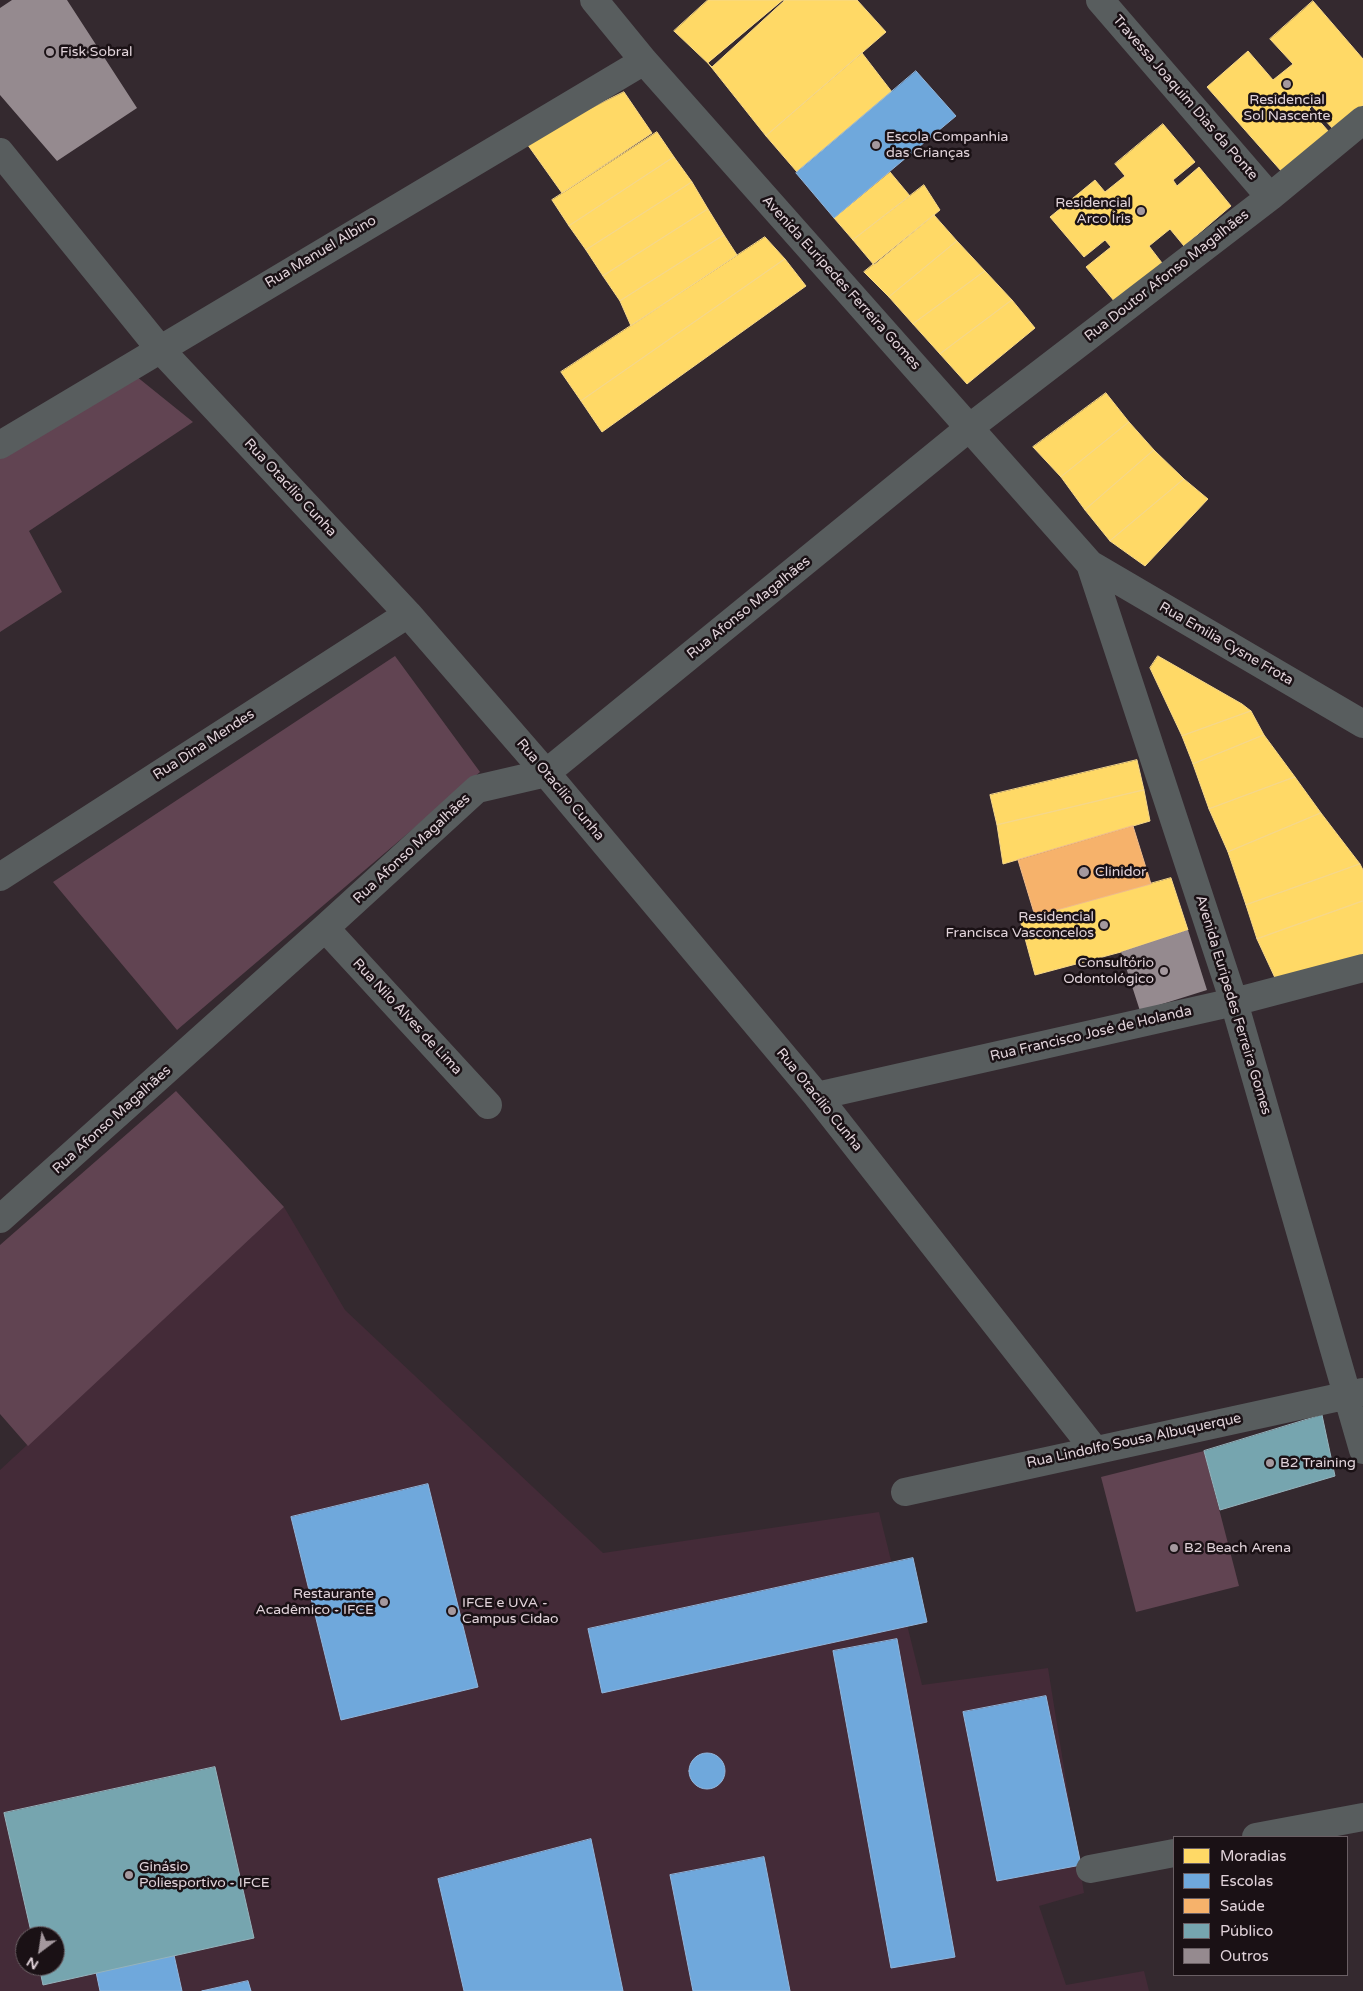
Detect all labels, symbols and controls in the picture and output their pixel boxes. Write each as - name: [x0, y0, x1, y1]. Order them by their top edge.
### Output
- street label: Travessa Joaquim Dias da Ponte: [1109, 12, 1261, 184]
- place label: Fisk Sobral: [60, 44, 133, 60]
- marker: Fisk Sobral: [44, 46, 56, 58]
- marker: Residencial Sol Nascente: [1281, 78, 1293, 90]
- place label: Residencial Sol Nascente: [1244, 92, 1330, 124]
- place label: Escola Companhia das Crianças: [886, 129, 1008, 162]
- marker: Escola Companhia das Crianças: [870, 139, 882, 151]
- street label: Avenida Eurípedes Ferreira Gomes: [758, 192, 924, 374]
- place label: Residencial Arco Íris: [1055, 195, 1131, 228]
- marker: Residencial Arco Íris: [1135, 205, 1147, 217]
- street label: Rua Doutor Afonso Magalhães: [1082, 207, 1252, 345]
- street label: Rua Manuel Albino: [262, 212, 380, 292]
- street label: Rua Otacílio Cunha: [240, 436, 340, 540]
- street label: Rua Afonso Magalhães: [684, 553, 814, 663]
- street label: Rua Emilia Cysne Frota: [1156, 599, 1296, 689]
- street label: Rua Dina Mendes: [150, 706, 258, 784]
- street label: Rua Otacílio Cunha: [513, 736, 607, 844]
- street label: Rua Afonso Magalhães: [350, 790, 474, 908]
- place label: Clinidor: [1095, 864, 1146, 880]
- marker: Clinidor: [1077, 865, 1091, 879]
- street label: Avenida Euripedes Ferreira Gomes: [1192, 893, 1274, 1117]
- place label: Residencial Francisca Vasconcelos: [945, 909, 1094, 942]
- marker: Residencial Francisca Vasconcelos: [1098, 919, 1110, 931]
- place label: Consultório Odontológico: [1063, 955, 1154, 988]
- street label: Rua Nilo Alves de Lima: [349, 956, 465, 1078]
- marker: Consultório Odontológico: [1158, 965, 1170, 977]
- street label: Rua Francisco José de Holanda: [989, 1003, 1193, 1065]
- street label: Rua Otacílio Cunha: [772, 1045, 866, 1155]
- street label: Rua Afonso Magalhães: [49, 1062, 175, 1178]
- street label: Rua Lindolfo Sousa Albuquerque: [1025, 1410, 1243, 1472]
- place label: B2 Training: [1280, 1455, 1356, 1471]
- marker: B2 Training: [1264, 1457, 1276, 1469]
- place label: B2 Beach Arena: [1184, 1540, 1291, 1556]
- marker: B2 Beach Arena: [1168, 1542, 1180, 1554]
- place label: Restaurante Acadêmico - IFCE: [256, 1586, 374, 1618]
- place label: IFCE e UVA - Campus Cidao: [462, 1595, 559, 1628]
- marker: Restaurante Acadêmico - IFCE: [378, 1596, 390, 1608]
- marker: IFCE e UVA - Campus Cidao: [446, 1605, 458, 1617]
- legend: [1173, 1836, 1348, 1976]
- text: Moradias: [1220, 1847, 1286, 1865]
- place label: Ginásio Poliesportivo - IFCE: [139, 1859, 270, 1891]
- marker: Ginásio Poliesportivo - IFCE: [123, 1869, 135, 1881]
- text: Escolas: [1220, 1872, 1273, 1890]
- text: Saúde: [1220, 1897, 1265, 1915]
- text: Público: [1220, 1922, 1273, 1940]
- north arrow: [15, 1926, 65, 1976]
- text: Outros: [1220, 1947, 1269, 1965]
- text: N: [23, 1953, 42, 1974]

